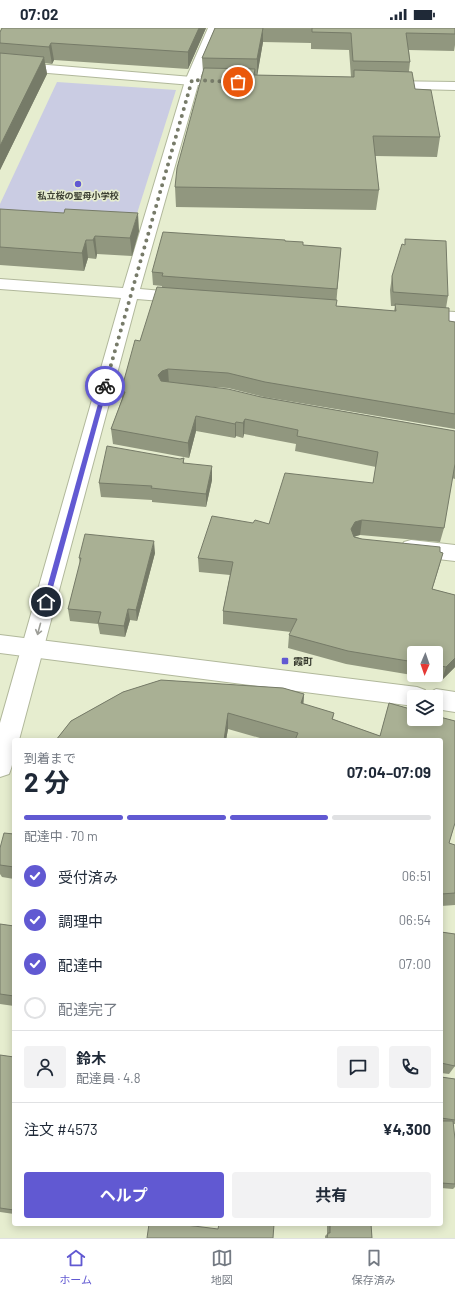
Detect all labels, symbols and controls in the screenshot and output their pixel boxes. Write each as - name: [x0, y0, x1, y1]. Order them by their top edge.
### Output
- text: 07:02: [20, 5, 58, 23]
- pin: [221, 65, 255, 99]
- icon: bag: [227, 71, 249, 93]
- marker: 私立桜の聖母小学校: [73, 179, 83, 189]
- place label: 私立桜の聖母小学校: [37, 190, 119, 201]
- courier: [85, 366, 125, 406]
- icon: bike: [94, 375, 116, 397]
- pin: [29, 585, 63, 619]
- icon: home: [35, 591, 57, 613]
- one-way arrow: [35, 623, 42, 636]
- north arrow: [407, 646, 443, 682]
- map controls: [407, 646, 443, 726]
- place label: 霞町: [293, 655, 313, 667]
- marker: 霞町: [280, 656, 290, 666]
- button: layers: [407, 690, 443, 726]
- text: 到着まで: [24, 750, 76, 766]
- text: 07:04–07:09: [347, 763, 431, 781]
- text: 2 分: [24, 766, 70, 797]
- text: 配達中 · 70 m: [24, 828, 98, 844]
- icon: check: [24, 865, 46, 887]
- text: 受付済み: [58, 868, 118, 886]
- text: 06:51: [402, 868, 431, 884]
- icon: check: [24, 909, 46, 931]
- text: 調理中: [58, 912, 103, 930]
- text: 06:54: [399, 912, 431, 928]
- icon: check: [24, 953, 46, 975]
- text: 配達中: [58, 956, 103, 974]
- text: 07:00: [398, 956, 431, 972]
- text: 配達完了: [58, 1000, 118, 1018]
- button: person: [24, 1046, 66, 1088]
- button: chat: [337, 1046, 379, 1088]
- button: phone: [389, 1046, 431, 1088]
- text: 鈴木: [76, 1049, 106, 1067]
- text: 配達員 · 4.8: [76, 1070, 140, 1086]
- text: 注文 #4573: [24, 1120, 98, 1138]
- text: ¥4,300: [382, 1120, 431, 1138]
- button: ヘルプ: [24, 1172, 224, 1218]
- button: 共有: [232, 1172, 431, 1218]
- tab: ホーム: [59, 1247, 92, 1287]
- tab: 地図: [211, 1247, 233, 1287]
- tab: 保存済み: [352, 1247, 396, 1287]

